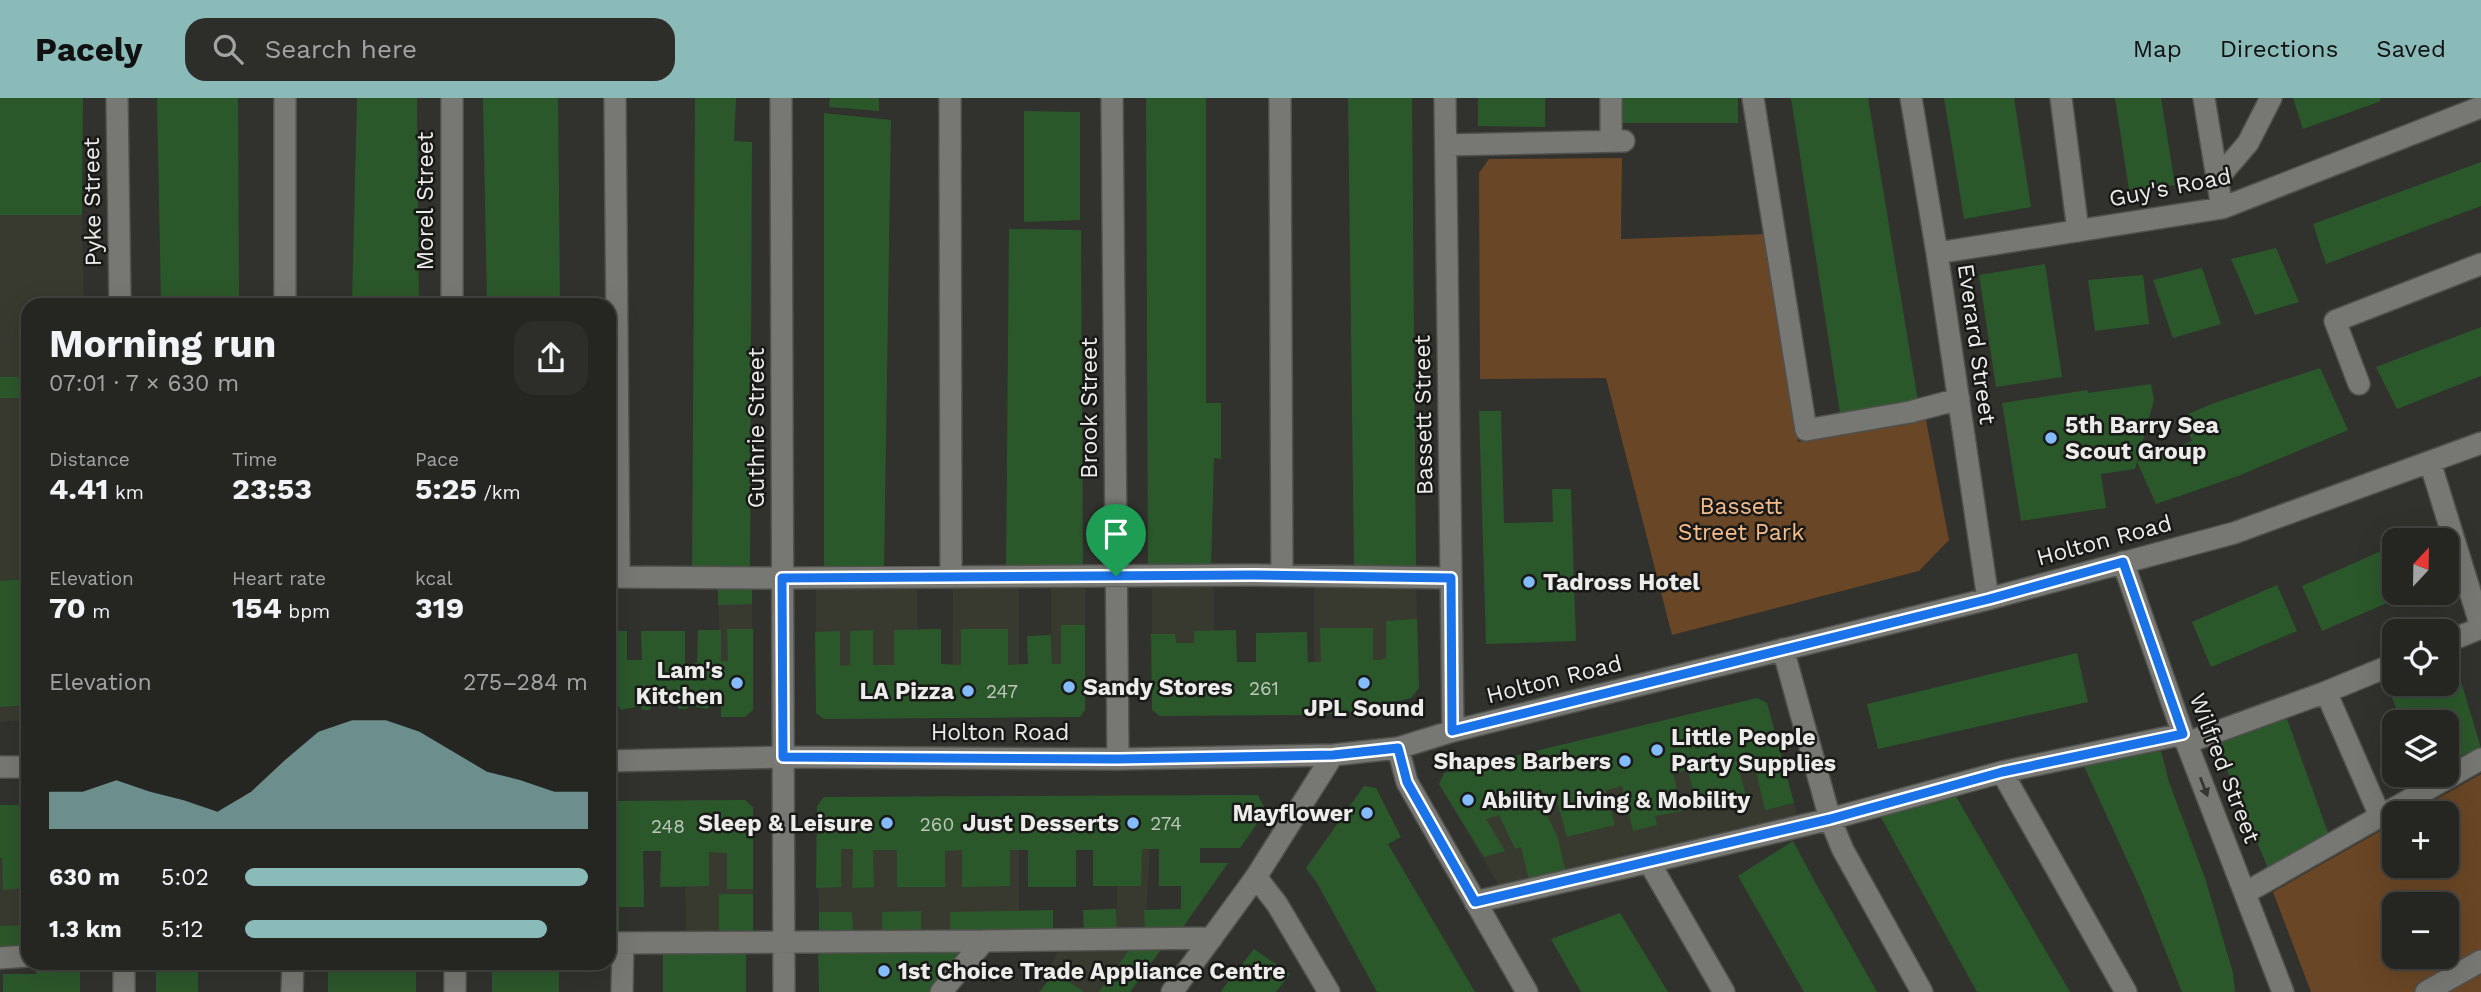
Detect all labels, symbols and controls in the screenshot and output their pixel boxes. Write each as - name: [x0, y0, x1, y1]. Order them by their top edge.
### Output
- search box: [185, 18, 675, 81]
- text: Pacely: [35, 30, 143, 69]
- icon: search: [209, 30, 247, 68]
- text: Search here: [265, 34, 417, 64]
- text: Map: [2133, 35, 2182, 63]
- text: Directions: [2220, 35, 2338, 63]
- text: Saved: [2376, 35, 2446, 63]
- street label: Morel Street: [412, 131, 439, 270]
- street label: Pyke Street: [78, 137, 107, 267]
- street label: Guy's Road: [2107, 162, 2233, 213]
- street label: Everard Street: [1952, 262, 2001, 426]
- button: share: [514, 321, 588, 395]
- text: Morning run: [49, 322, 276, 366]
- street label: Bassett Street: [1409, 334, 1438, 495]
- street label: Brook Street: [1076, 337, 1103, 479]
- street label: Guthrie Street: [743, 347, 770, 508]
- text: 07:01 · 7 × 630 m: [49, 370, 239, 397]
- place label: 5th Barry Sea Scout Group: [2065, 412, 2220, 465]
- marker: 5th Barry Sea Scout Group: [2043, 430, 2059, 446]
- text: Distance: [49, 448, 130, 471]
- text: Time: [232, 448, 277, 471]
- text: Pace: [415, 448, 459, 471]
- text: 4.41: [49, 471, 108, 506]
- text: 23:53: [232, 471, 312, 506]
- text: 5:25: [415, 471, 477, 506]
- text: km: [108, 481, 144, 504]
- text: /km: [477, 481, 521, 504]
- park label: Bassett Street Park: [1678, 493, 1804, 546]
- pin: [1086, 504, 1146, 576]
- street label: Holton Road: [2034, 509, 2175, 571]
- icon: arrive: [1097, 515, 1135, 553]
- north arrow: [2382, 528, 2459, 606]
- map controls: [2382, 528, 2459, 969]
- text: Elevation: [49, 567, 134, 590]
- text: Heart rate: [232, 567, 326, 590]
- text: kcal: [415, 567, 453, 590]
- place label: Tadross Hotel: [1543, 569, 1700, 596]
- marker: Tadross Hotel: [1521, 574, 1537, 590]
- text: 70: [49, 590, 86, 625]
- text: 154: [232, 590, 282, 625]
- text: 319: [415, 590, 464, 625]
- text: m: [86, 600, 110, 623]
- text: bpm: [282, 600, 330, 623]
- button: locate: [2382, 619, 2459, 696]
- street label: Holton Road: [1484, 650, 1625, 709]
- place label: Lam's Kitchen: [635, 657, 723, 710]
- text: Elevation: [49, 669, 152, 696]
- text: 275–284 m: [463, 669, 588, 696]
- place label: Sandy Stores: [1083, 674, 1233, 701]
- marker: Lam's Kitchen: [729, 675, 745, 691]
- marker: JPL Sound: [1356, 675, 1372, 691]
- house number: 261: [1249, 677, 1279, 700]
- place label: LA Pizza: [859, 678, 955, 705]
- marker: Sandy Stores: [1061, 679, 1077, 695]
- house number: 247: [986, 680, 1018, 703]
- marker: LA Pizza: [960, 683, 976, 699]
- street label: Wilfred Street: [2184, 690, 2266, 847]
- place label: JPL Sound: [1303, 695, 1425, 722]
- button: layers: [2382, 710, 2459, 787]
- street label: Holton Road: [931, 719, 1069, 746]
- place label: Little People Party Supplies: [1671, 724, 1836, 777]
- marker: Little People Party Supplies: [1649, 742, 1665, 758]
- place label: Shapes Barbers: [1433, 748, 1611, 775]
- marker: Shapes Barbers: [1617, 753, 1633, 769]
- one-way arrow: [2198, 777, 2209, 798]
- place label: Ability Living & Mobility: [1482, 787, 1750, 814]
- marker: Ability Living & Mobility: [1460, 792, 1476, 808]
- place label: Mayflower: [1232, 800, 1353, 827]
- button: +: [2382, 801, 2459, 878]
- marker: Mayflower: [1359, 805, 1375, 821]
- place label: Sleep & Leisure: [698, 810, 873, 837]
- place label: Just Desserts: [962, 810, 1119, 837]
- house number: 274: [1150, 812, 1182, 835]
- house number: 260: [920, 813, 954, 836]
- house number: 248: [651, 815, 685, 838]
- marker: Sleep & Leisure: [879, 815, 895, 831]
- marker: Just Desserts: [1125, 815, 1141, 831]
- text: 630 m: [49, 864, 120, 891]
- text: 5:02: [161, 864, 209, 891]
- button: −: [2382, 892, 2459, 969]
- text: 1.3 km: [49, 916, 122, 943]
- text: 5:12: [161, 916, 204, 943]
- place label: 1st Choice Trade Appliance Centre: [898, 958, 1286, 985]
- marker: 1st Choice Trade Appliance Centre: [876, 963, 892, 979]

